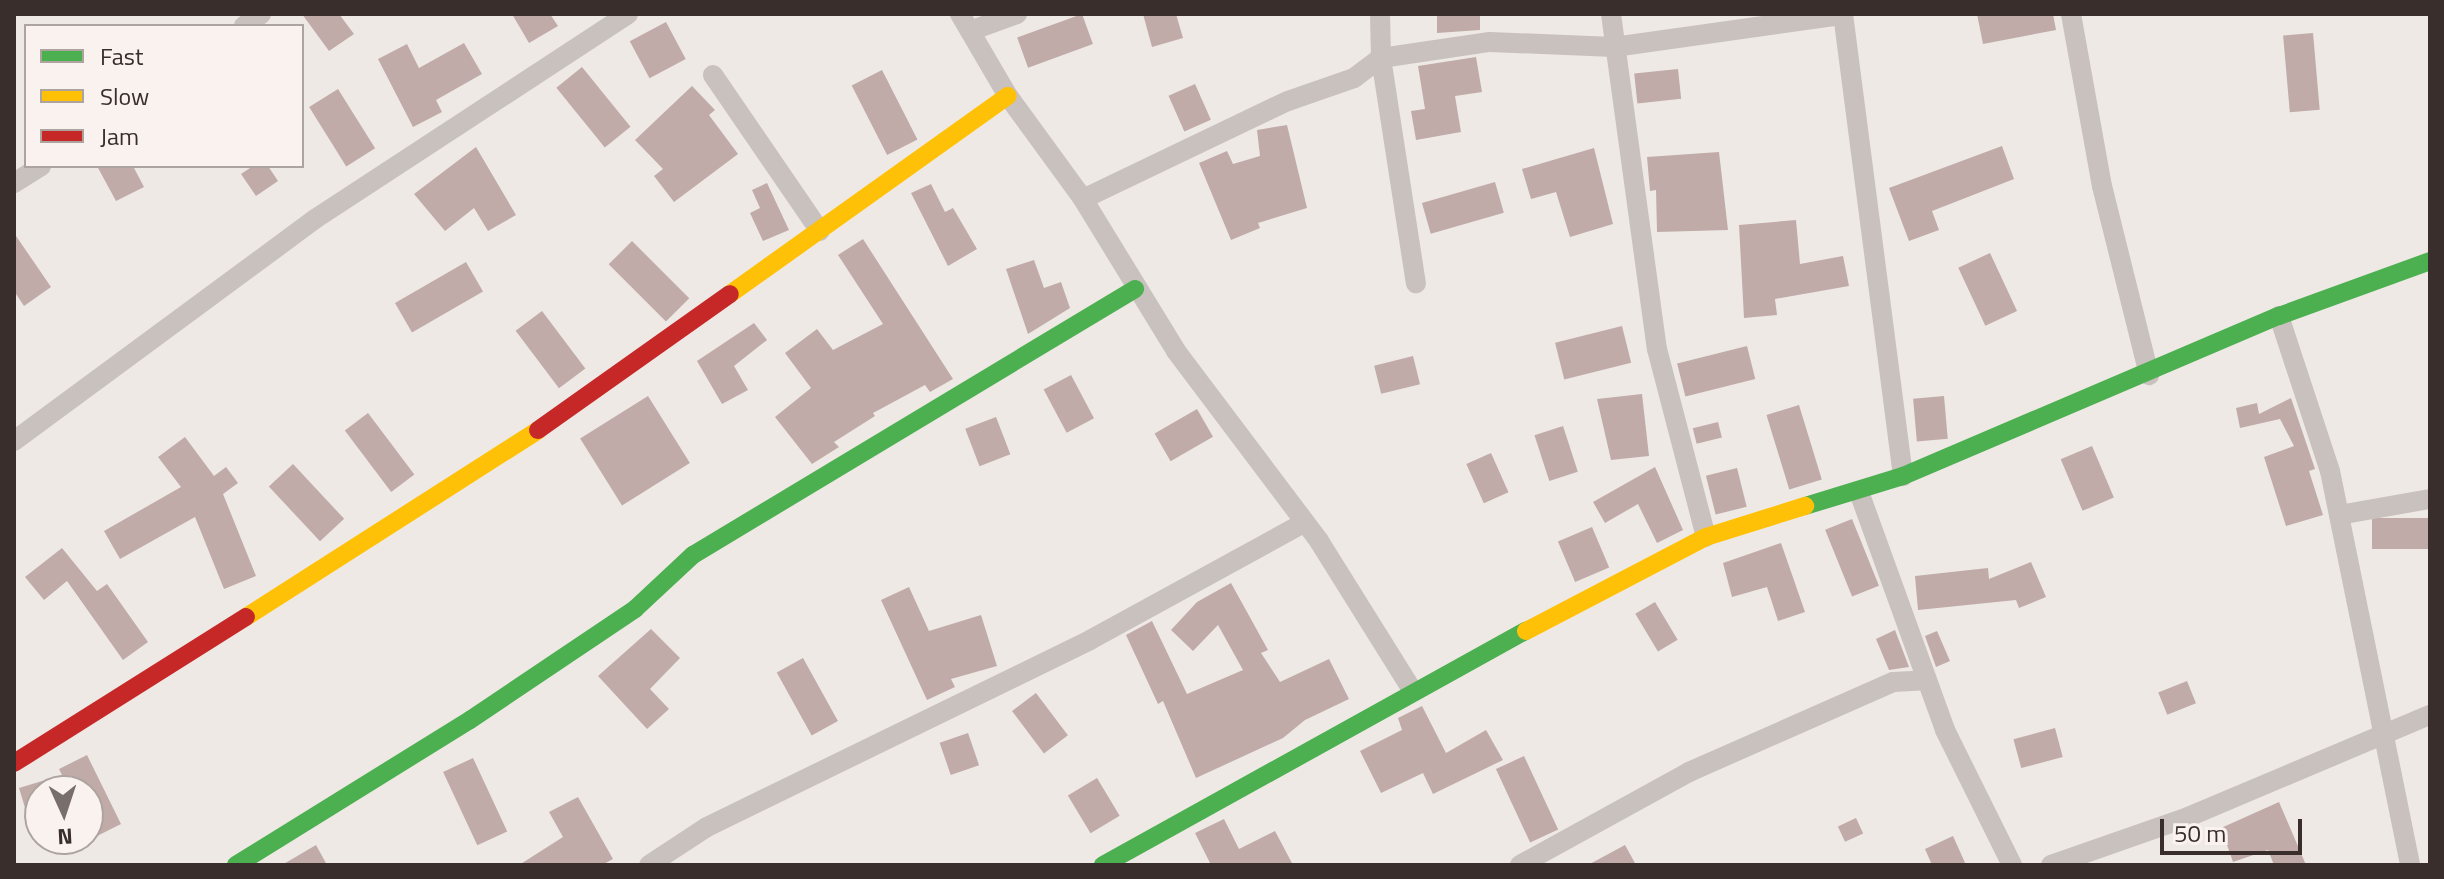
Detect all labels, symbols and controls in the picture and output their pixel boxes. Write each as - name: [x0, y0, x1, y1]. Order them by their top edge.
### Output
- legend: [24, 24, 304, 168]
- text: Fast: [100, 38, 143, 74]
- text: Slow: [100, 78, 149, 114]
- text: Jam: [100, 118, 139, 154]
- north arrow: [24, 775, 104, 855]
- scale bar: [2164, 803, 2306, 853]
- text: 50 m: [2174, 815, 2226, 851]
- text: N: [57, 820, 74, 854]

